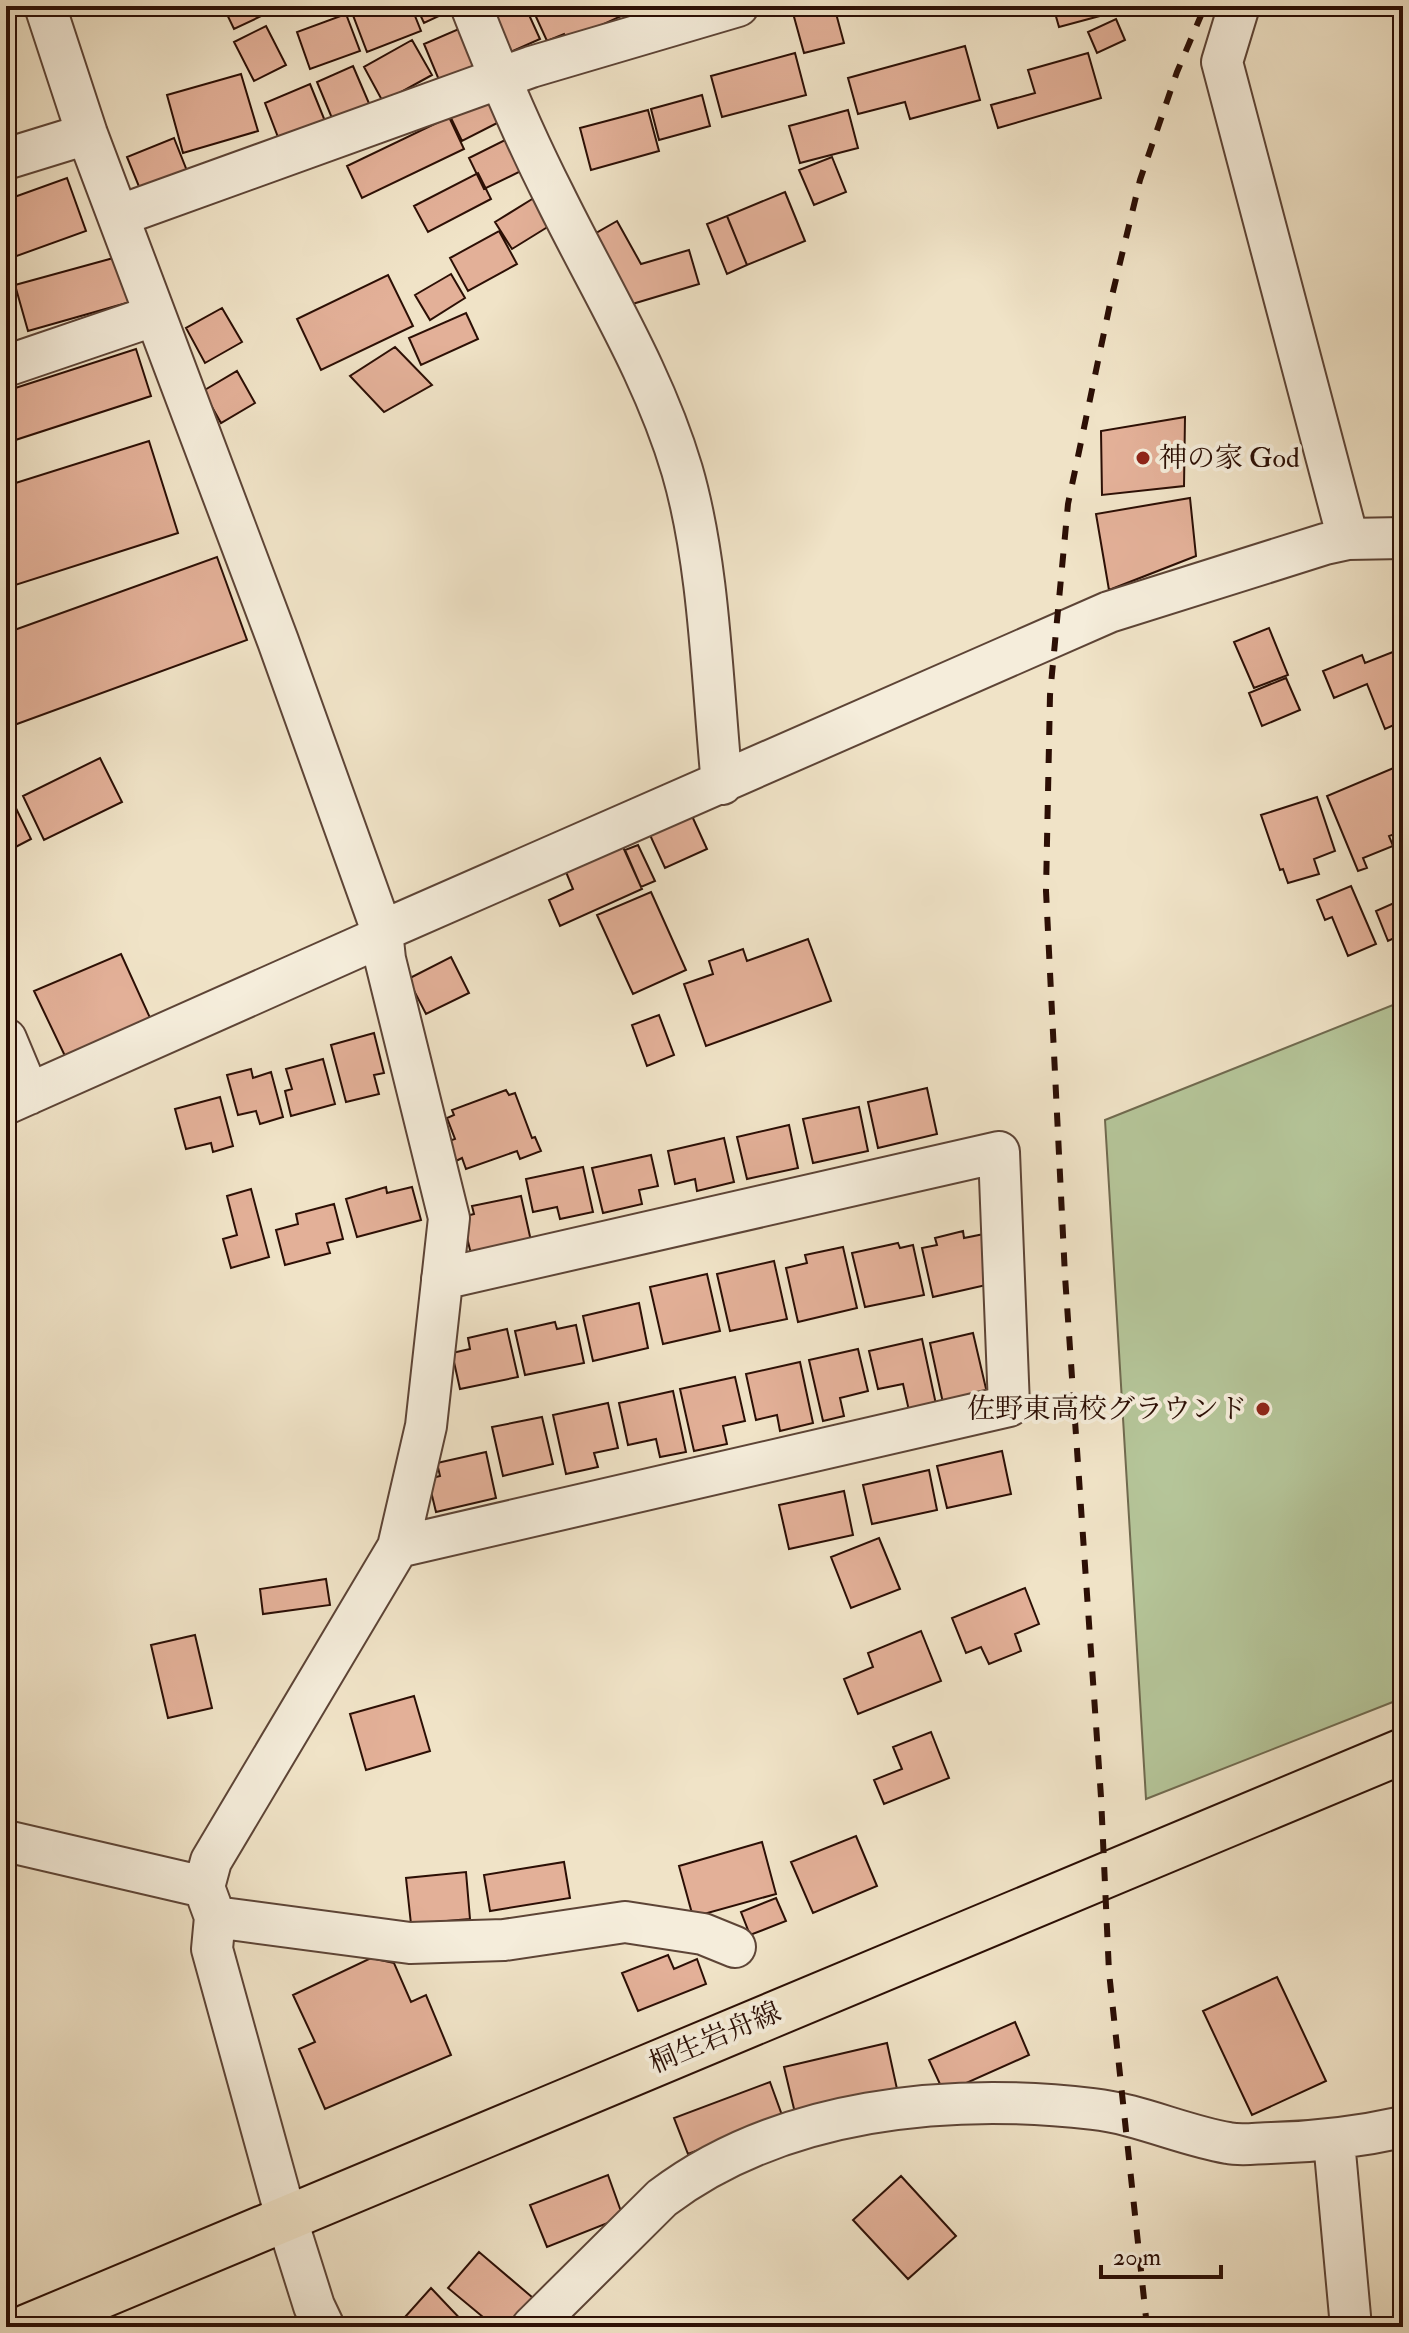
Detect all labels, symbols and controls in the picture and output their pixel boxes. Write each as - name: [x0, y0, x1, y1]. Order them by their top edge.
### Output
- place label: 神の家 God: [1159, 441, 1300, 476]
- marker: 神の家 God: [1134, 449, 1152, 467]
- place label: 佐野東高校グラウンド: [967, 1392, 1247, 1427]
- marker: 佐野東高校グラウンド: [1254, 1400, 1272, 1418]
- street label: 桐生岩舟線: [644, 1995, 786, 2081]
- scale bar: [1101, 2229, 1221, 2279]
- text: 20 m: [1113, 2242, 1162, 2273]

